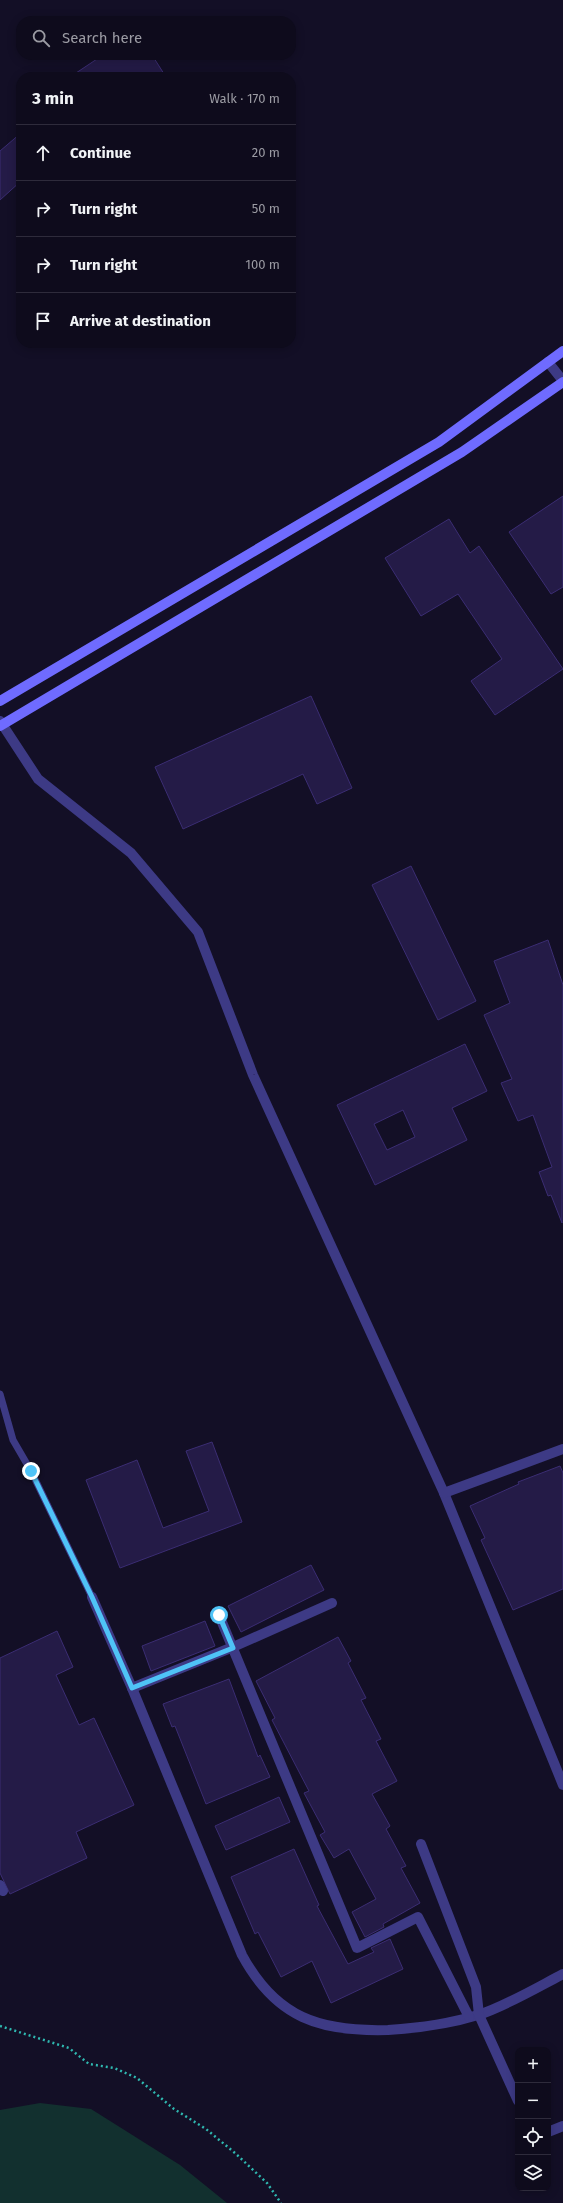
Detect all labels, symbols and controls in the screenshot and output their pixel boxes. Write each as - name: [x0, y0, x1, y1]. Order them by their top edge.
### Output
- search box: [16, 16, 296, 60]
- icon: search: [30, 27, 52, 49]
- text: Search here: [62, 29, 142, 47]
- text: 3 min: [32, 88, 74, 109]
- text: Walk · 170 m: [209, 91, 280, 106]
- icon: ahead: [32, 142, 54, 164]
- text: Continue: [70, 144, 131, 162]
- text: 20 m: [252, 145, 280, 160]
- icon: right: [32, 198, 54, 220]
- text: Turn right: [70, 200, 137, 218]
- text: 50 m: [252, 201, 280, 216]
- icon: right: [32, 254, 54, 276]
- text: Turn right: [70, 256, 137, 274]
- text: 100 m: [245, 257, 280, 272]
- icon: arrive: [32, 310, 54, 332]
- text: Arrive at destination: [70, 312, 211, 330]
- route end: [22, 1462, 40, 1480]
- route start: [210, 1606, 228, 1624]
- map controls: [515, 2047, 551, 2191]
- button: +: [515, 2047, 551, 2083]
- button: −: [515, 2083, 551, 2119]
- button: locate: [515, 2119, 551, 2155]
- button: layers: [515, 2155, 551, 2191]

